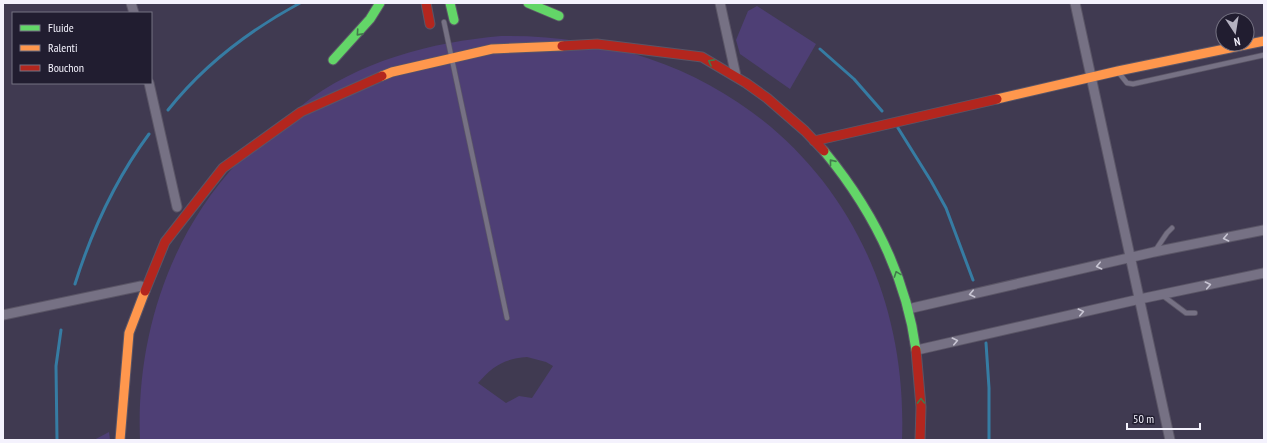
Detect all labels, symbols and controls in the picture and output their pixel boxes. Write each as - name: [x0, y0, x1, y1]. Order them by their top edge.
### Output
- legend: [12, 12, 152, 84]
- north arrow: [1215, 12, 1255, 52]
- text: Fluide: [48, 20, 74, 35]
- one-way arrow: [356, 28, 363, 36]
- text: N: [1233, 34, 1241, 49]
- text: Ralenti: [48, 40, 77, 55]
- one-way arrow: [708, 59, 715, 67]
- text: Bouchon: [48, 60, 84, 75]
- one-way arrow: [830, 159, 837, 166]
- one-way arrow: [1223, 233, 1229, 241]
- one-way arrow: [1096, 261, 1102, 269]
- one-way arrow: [893, 271, 901, 278]
- one-way arrow: [1205, 281, 1212, 289]
- one-way arrow: [969, 290, 975, 298]
- one-way arrow: [1078, 309, 1085, 317]
- one-way arrow: [951, 338, 958, 346]
- one-way arrow: [917, 398, 925, 404]
- scale bar: [1127, 405, 1200, 431]
- text: 50 m: [1133, 411, 1154, 426]

